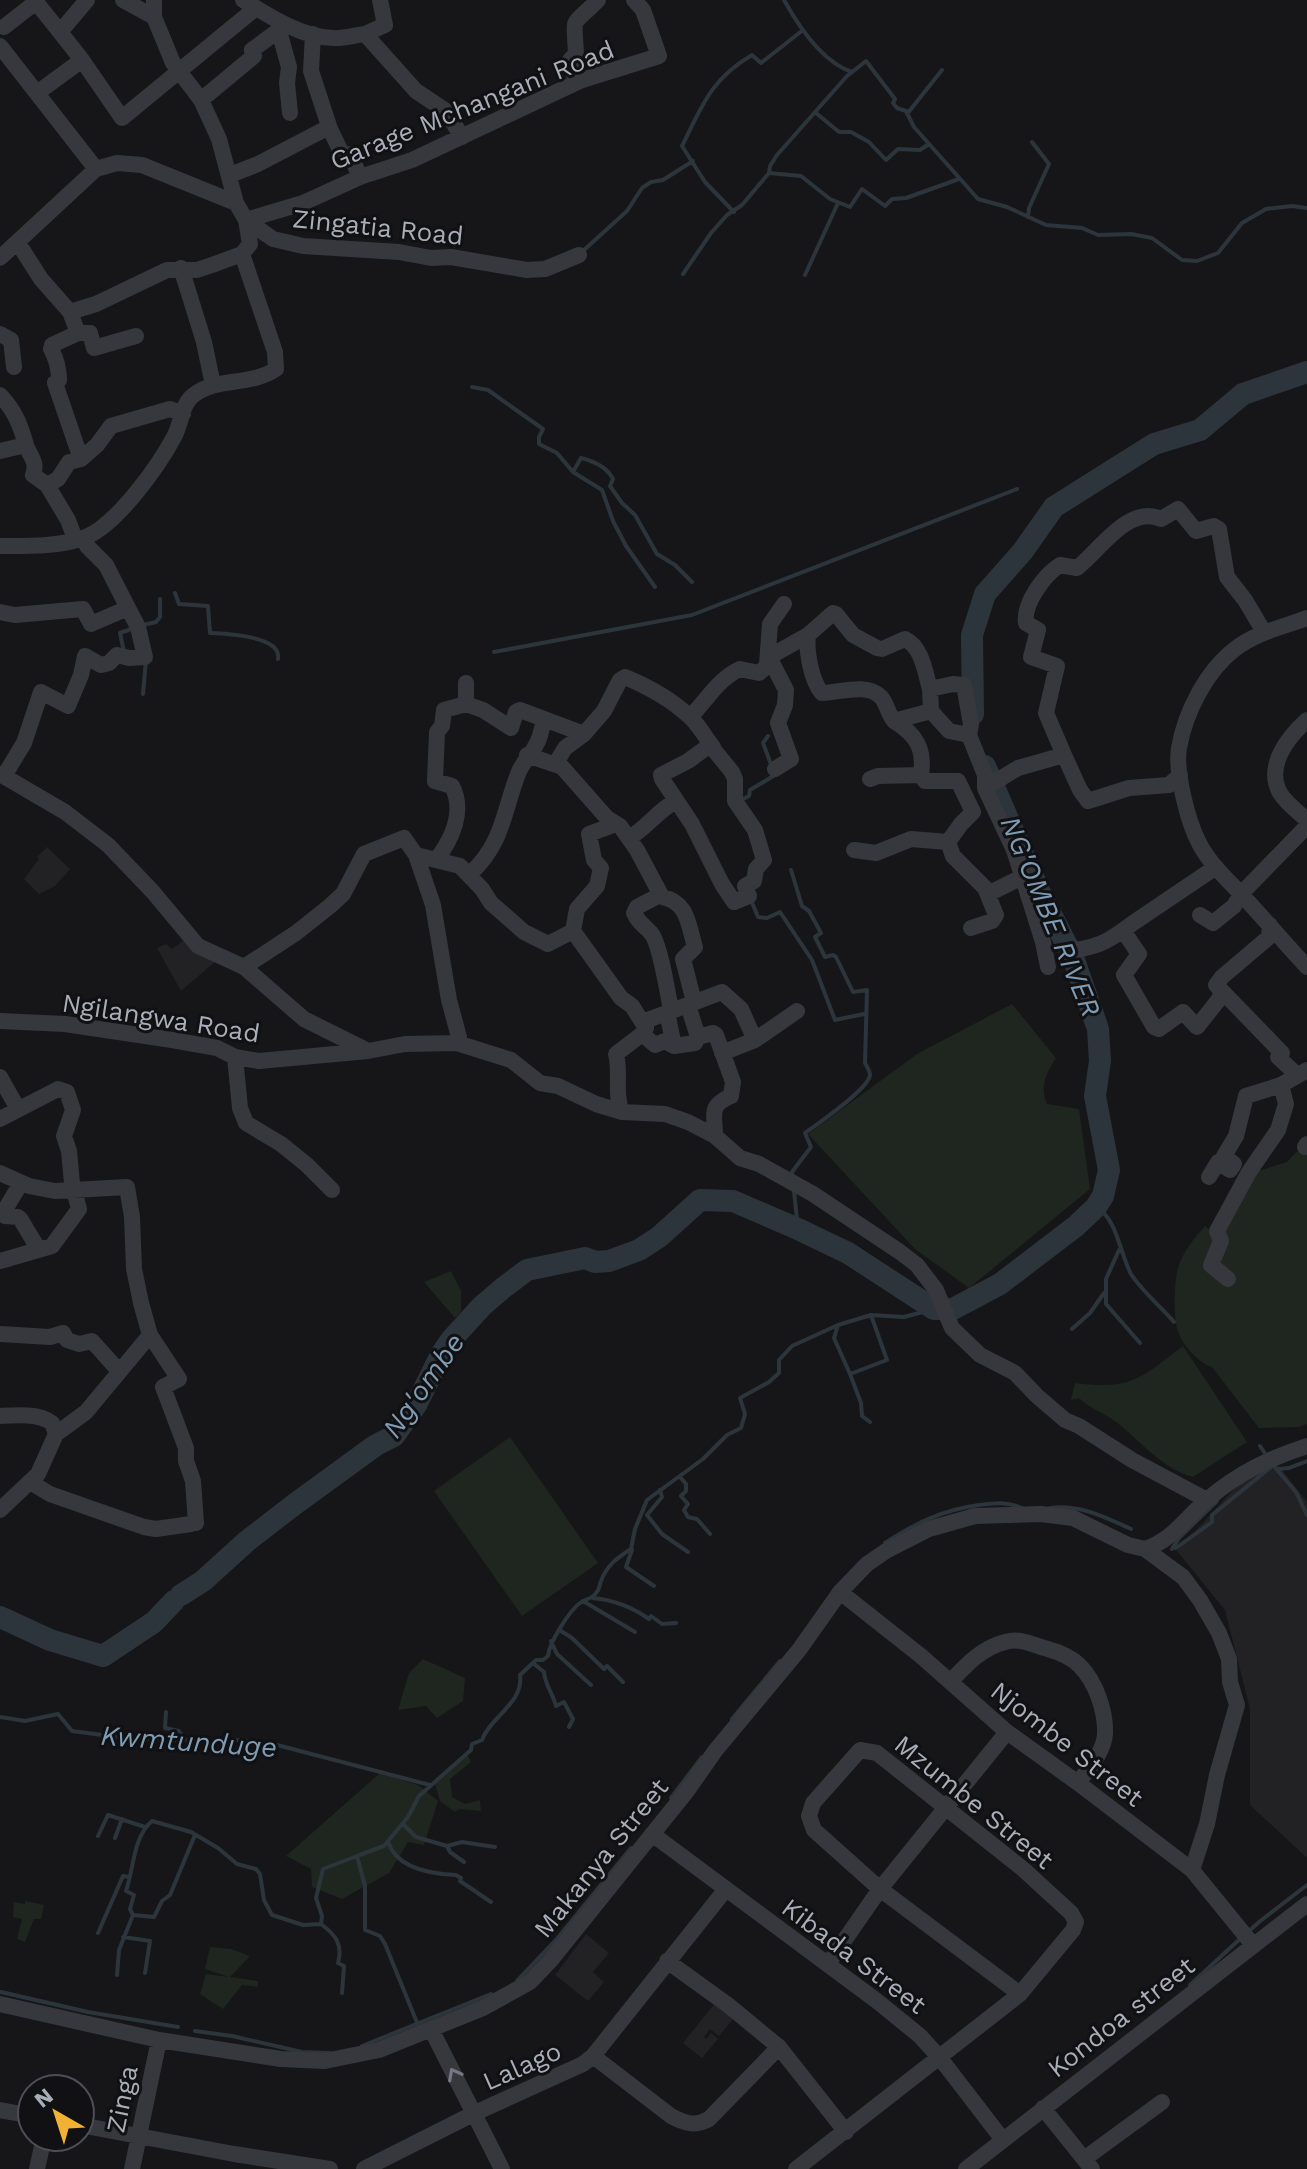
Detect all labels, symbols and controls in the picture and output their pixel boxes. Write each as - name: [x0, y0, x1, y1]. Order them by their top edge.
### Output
- street label: Garage Mchangani Road: [326, 34, 618, 176]
- street label: Zingatia Road: [291, 203, 465, 251]
- water label: NG'OMBE RIVER: [993, 811, 1108, 1021]
- street label: Ngilangwa Road: [60, 988, 262, 1048]
- water label: Ng'ombe: [375, 1327, 471, 1444]
- street label: Njombe Street: [985, 1675, 1149, 1813]
- water label: Kwmtunduge: [100, 1719, 278, 1764]
- street label: Mzumbe Street: [889, 1729, 1059, 1875]
- street label: Makanya Street: [528, 1772, 674, 1944]
- street label: Kibada Street: [776, 1892, 932, 2020]
- street label: Kondoa street: [1042, 1950, 1200, 2084]
- street label: Lalago: [478, 2036, 566, 2096]
- street label: Zinga: [100, 2062, 144, 2135]
- one-way arrow: [448, 2068, 463, 2083]
- north arrow: [16, 2073, 96, 2153]
- text: N: [30, 2083, 58, 2113]

